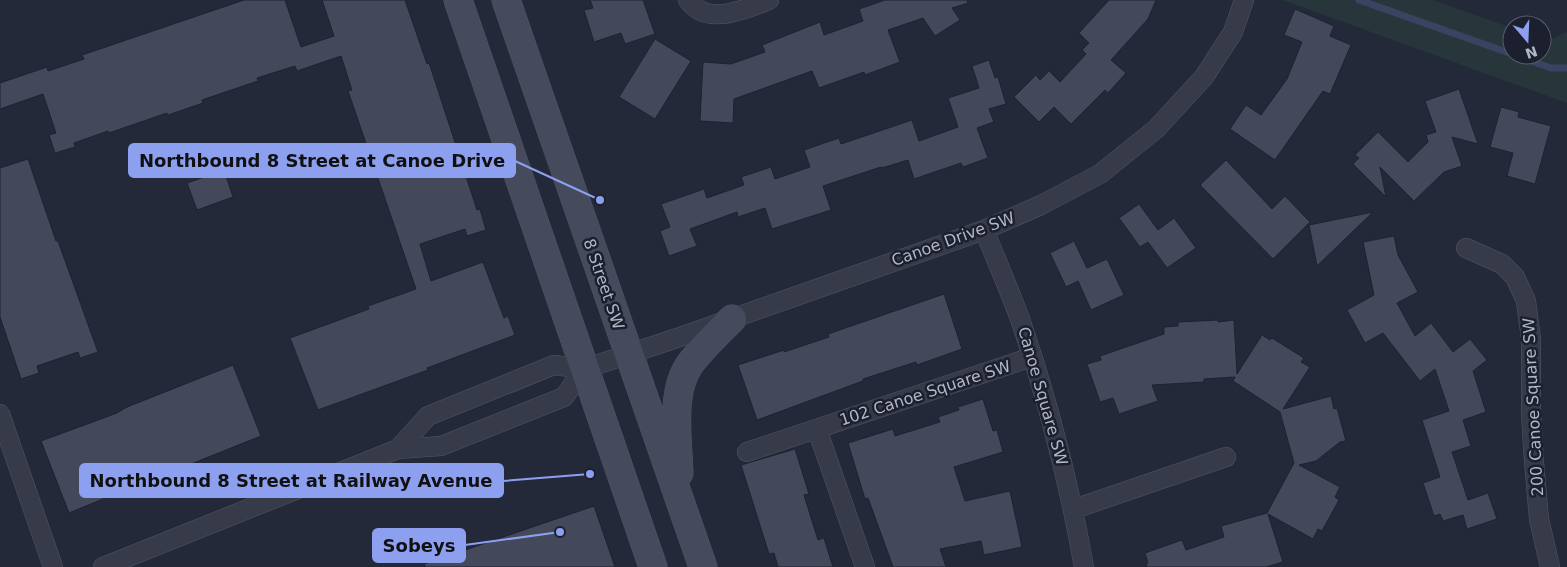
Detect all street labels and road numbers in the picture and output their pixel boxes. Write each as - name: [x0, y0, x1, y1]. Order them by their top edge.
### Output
- street label: Canoe Drive SW: [889, 208, 1017, 270]
- street label: 8 Street SW: [580, 236, 628, 332]
- street label: 200 Canoe Square SW: [1519, 317, 1547, 497]
- street label: Canoe Square SW: [1014, 325, 1072, 468]
- street label: 102 Canoe Square SW: [837, 356, 1013, 430]

